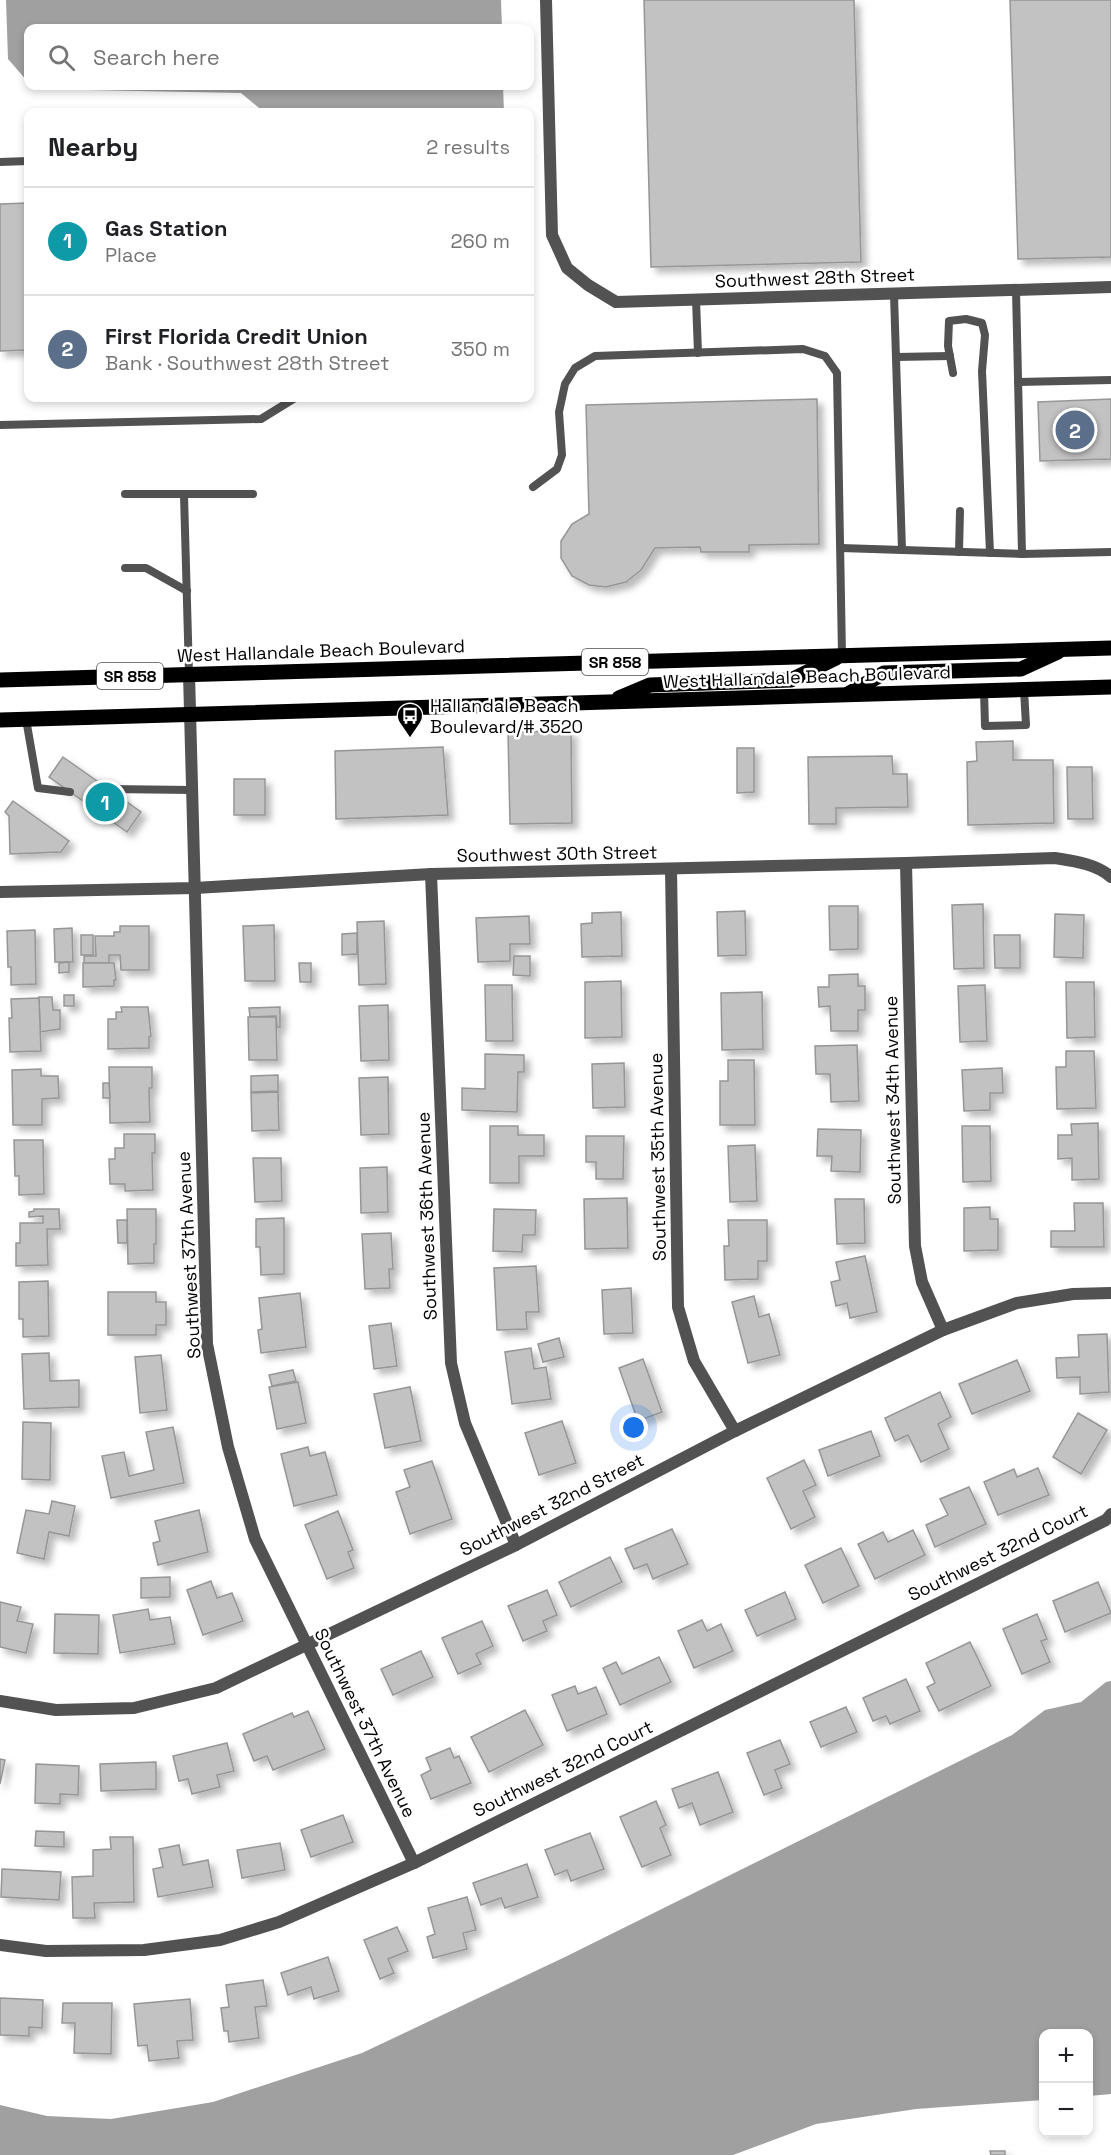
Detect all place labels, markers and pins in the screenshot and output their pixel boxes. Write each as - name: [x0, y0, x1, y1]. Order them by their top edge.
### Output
- pin: 2: [1056, 408, 1094, 452]
- place label: Hallandale Beach Boulevard/# 3520: [430, 694, 583, 738]
- bus stop icon: Hallandale Beach Boulevard/# 3520: [395, 701, 425, 739]
- pin: 1: [86, 780, 124, 824]

